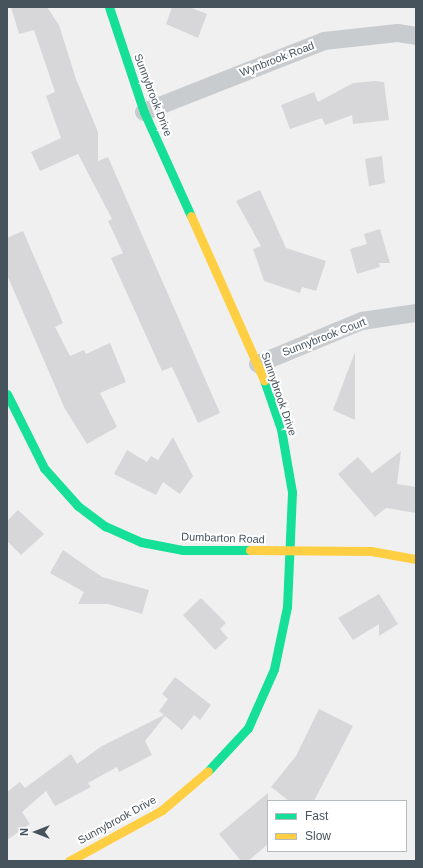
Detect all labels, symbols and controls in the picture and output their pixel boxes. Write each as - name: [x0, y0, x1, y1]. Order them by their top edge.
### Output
- street label: Wynbrook Road: [238, 39, 316, 79]
- street label: Sunnybrook Drive: [131, 52, 175, 138]
- street label: Sunnybrook Court: [280, 315, 368, 359]
- street label: Sunnybrook Drive: [259, 351, 299, 437]
- street label: Dumbarton Road: [181, 530, 265, 546]
- street label: Sunnybrook Drive: [76, 793, 158, 847]
- legend: [267, 800, 407, 852]
- text: Fast: [305, 809, 328, 823]
- north arrow: [16, 812, 56, 852]
- text: N: [18, 828, 30, 836]
- text: Slow: [305, 829, 331, 843]

